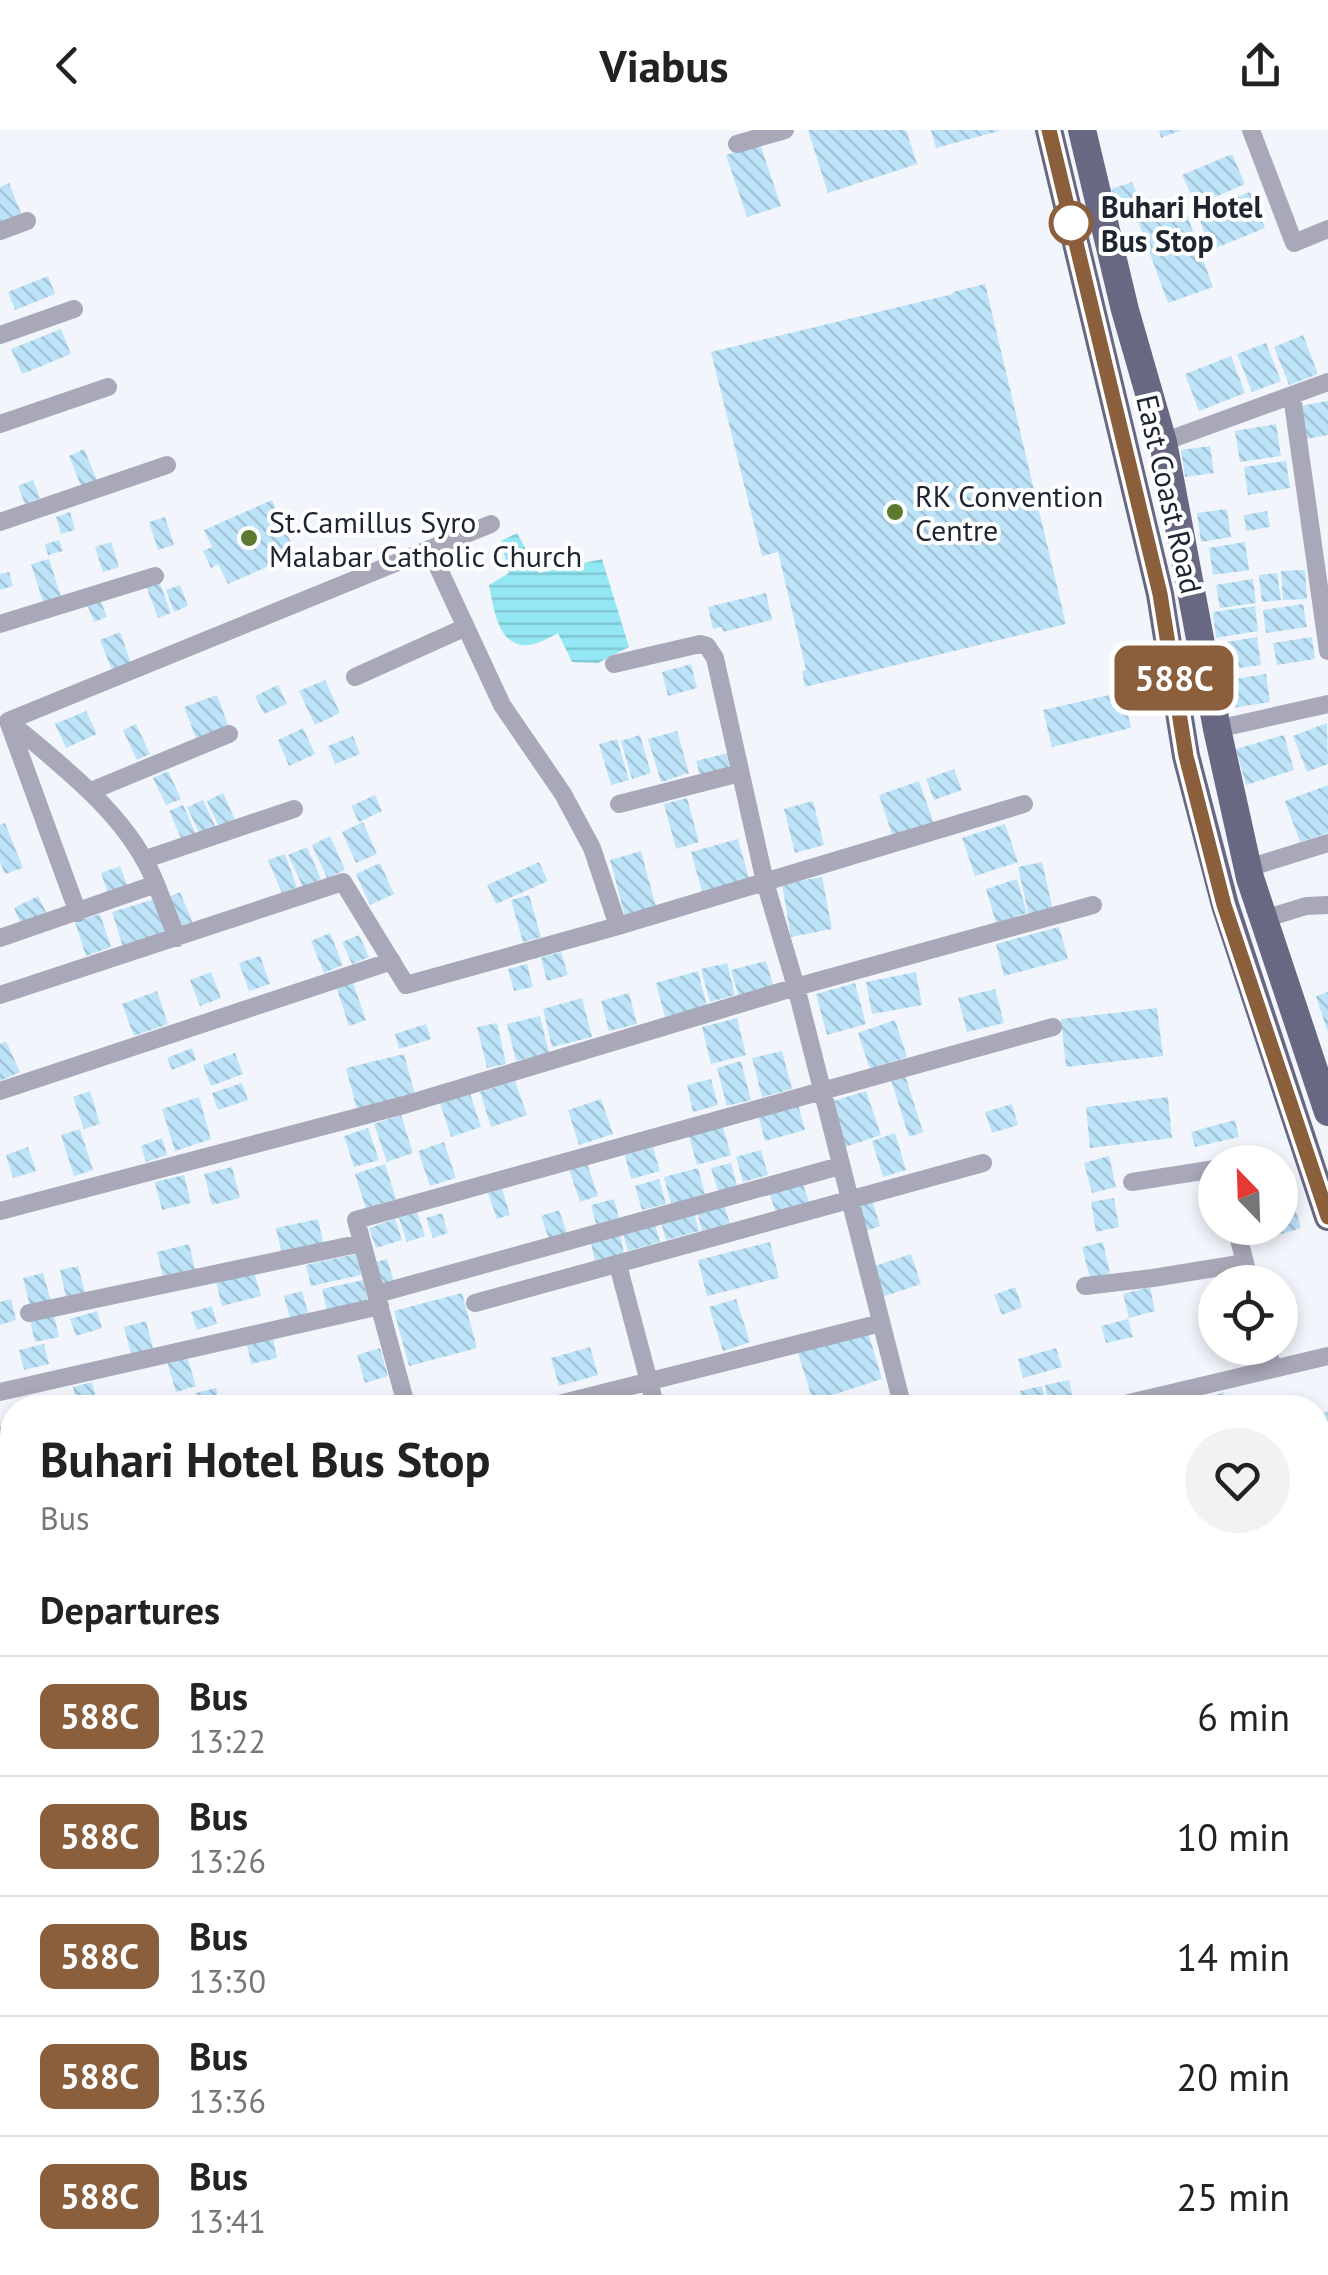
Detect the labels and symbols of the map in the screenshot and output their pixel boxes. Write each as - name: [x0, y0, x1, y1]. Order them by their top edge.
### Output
- place label: Buhari Hotel Bus Stop: [1101, 187, 1262, 260]
- marker: Buhari Hotel Bus Stop: [1050, 202, 1092, 244]
- street label: East Coast Road: [1128, 391, 1212, 597]
- place label: RK Convention Centre: [915, 476, 1103, 549]
- marker: RK Convention Centre: [884, 501, 906, 523]
- place label: St.Camillus Syro Malabar Catholic Church: [269, 502, 582, 575]
- marker: St.Camillus Syro Malabar Catholic Church: [238, 527, 260, 549]
- line badge: 588C: [1104, 646, 1244, 710]
- north arrow: [1198, 1145, 1298, 1245]

